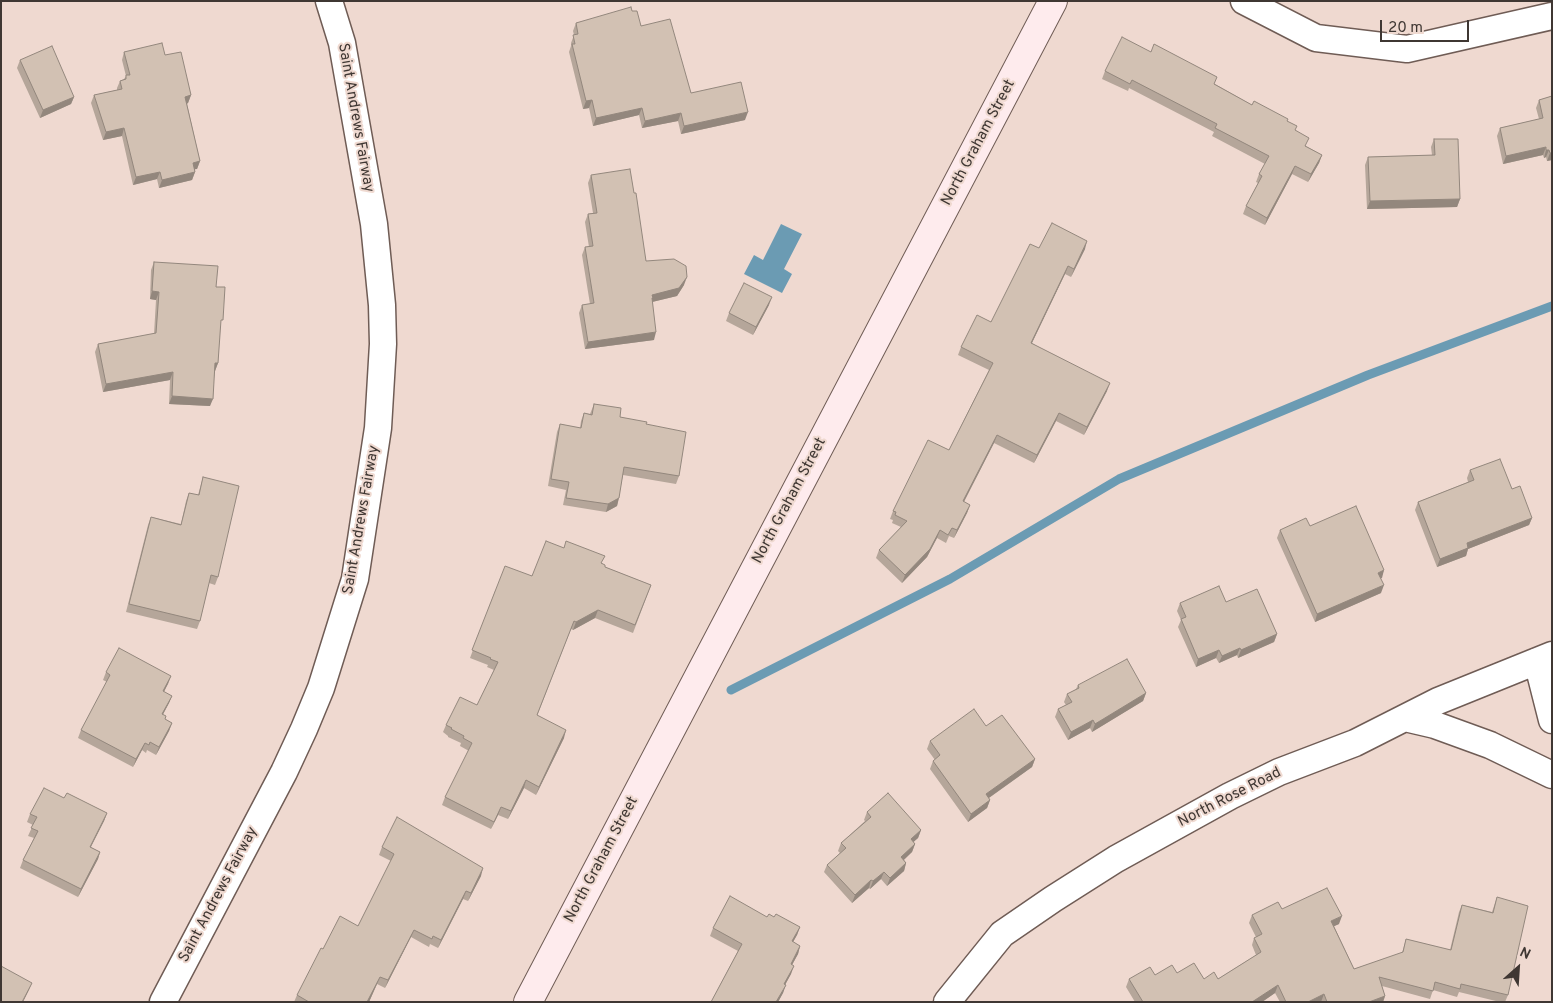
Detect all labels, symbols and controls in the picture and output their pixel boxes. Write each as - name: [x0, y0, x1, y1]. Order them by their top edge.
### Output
- scale bar: [1383, 10, 1472, 42]
- text: 20 m: [1388, 19, 1423, 38]
- street label: Saint Andrews Fairway: [333, 42, 377, 194]
- street label: North Graham Street: [938, 77, 1020, 209]
- street label: North Graham Street: [749, 435, 831, 567]
- street label: Saint Andrews Fairway: [340, 444, 384, 596]
- street label: North Rose Road: [1175, 764, 1285, 832]
- street label: North Graham Street: [561, 794, 643, 926]
- street label: Saint Andrews Fairway: [176, 824, 262, 966]
- north arrow: [1493, 943, 1543, 993]
- text: N: [1517, 944, 1533, 964]

